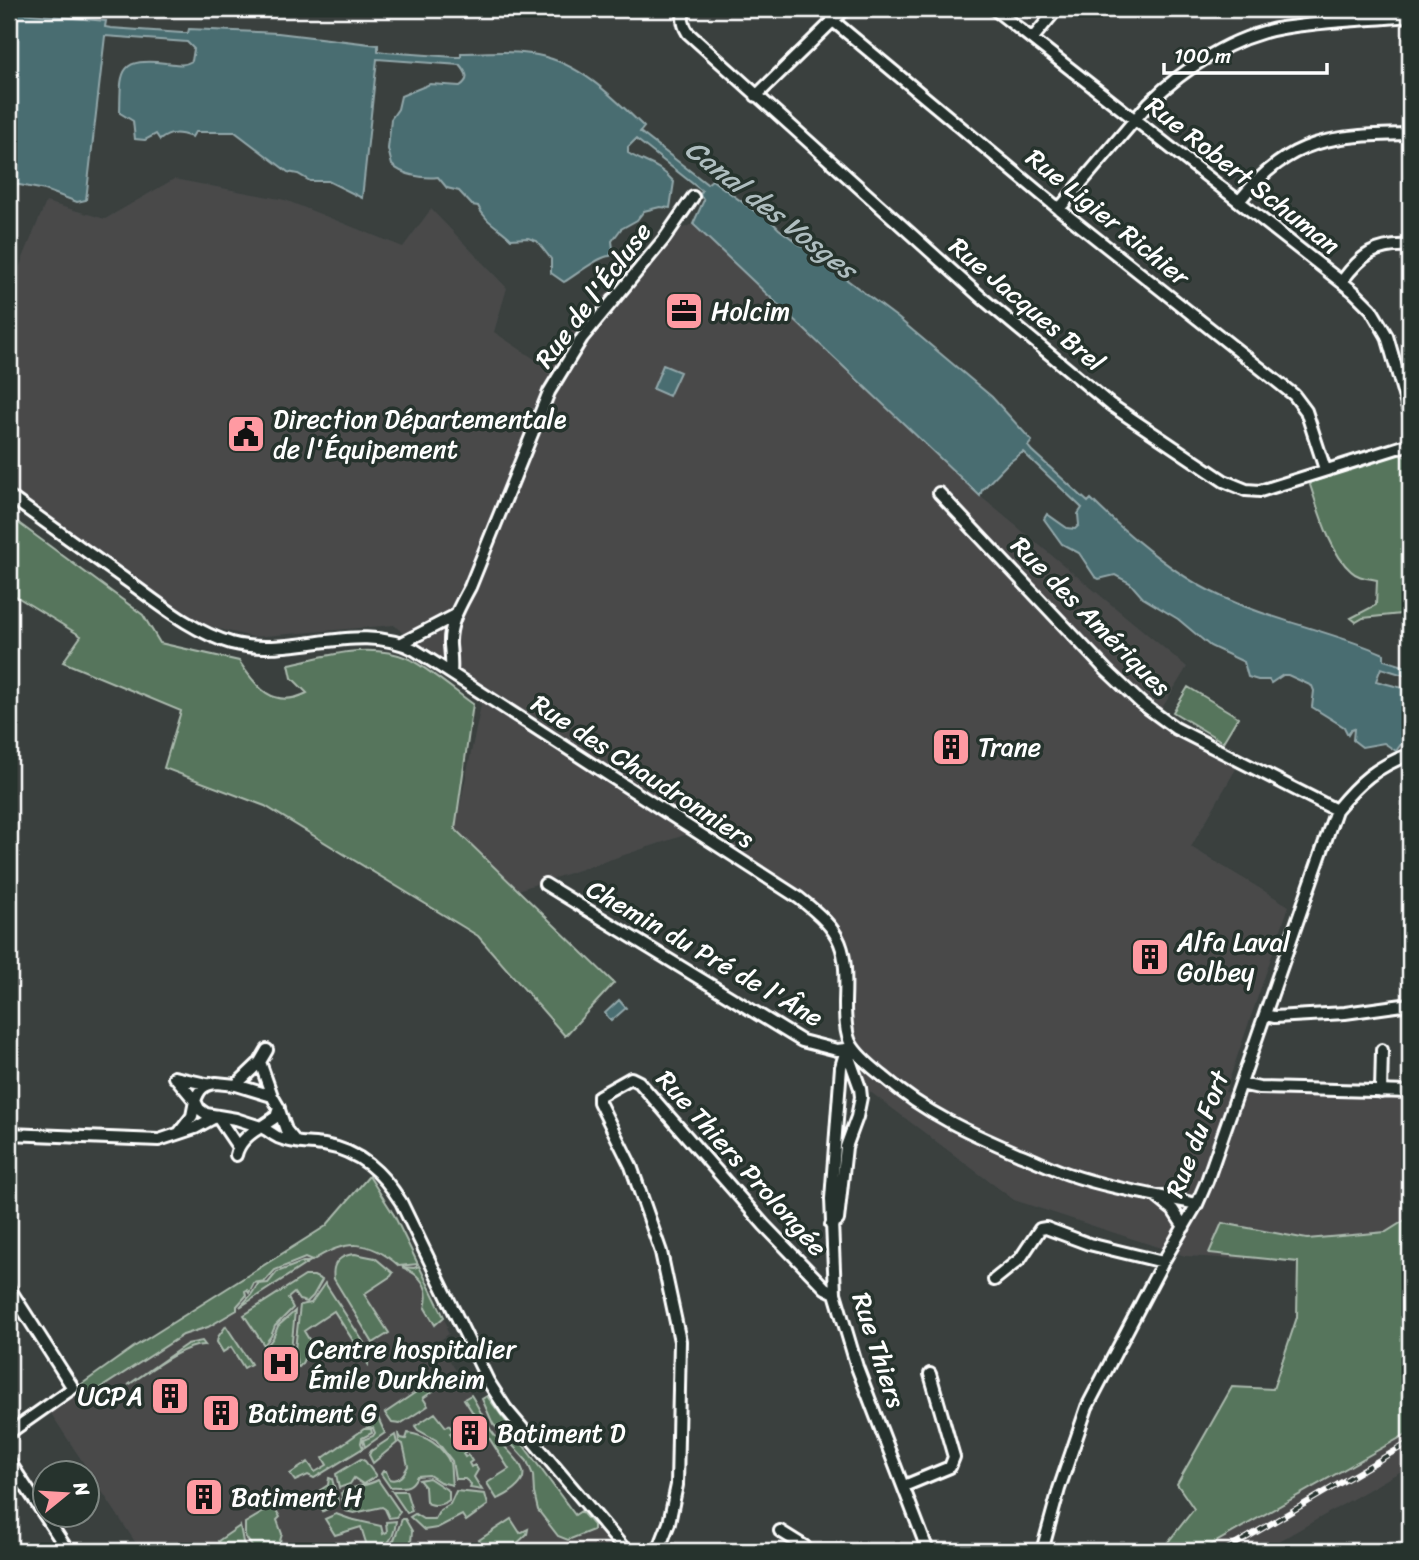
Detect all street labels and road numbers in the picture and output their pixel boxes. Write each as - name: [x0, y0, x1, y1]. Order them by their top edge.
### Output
- street label: Rue Robert Schuman: [1135, 84, 1351, 266]
- street label: Rue Ligier Richier: [1015, 136, 1202, 299]
- street label: Rue de l'Écluse: [522, 212, 664, 378]
- street label: Rue Jacques Brel: [939, 225, 1116, 384]
- street label: Rue des Amériques: [999, 524, 1183, 708]
- street label: Rue des Chaudronniers: [522, 681, 764, 861]
- street label: Chemin du Pré de l'Âne: [578, 866, 832, 1040]
- street label: Rue Thiers Prolongée: [645, 1059, 839, 1267]
- street label: Rue du Fort: [1152, 1062, 1243, 1204]
- street label: Rue Thiers: [839, 1286, 919, 1414]

